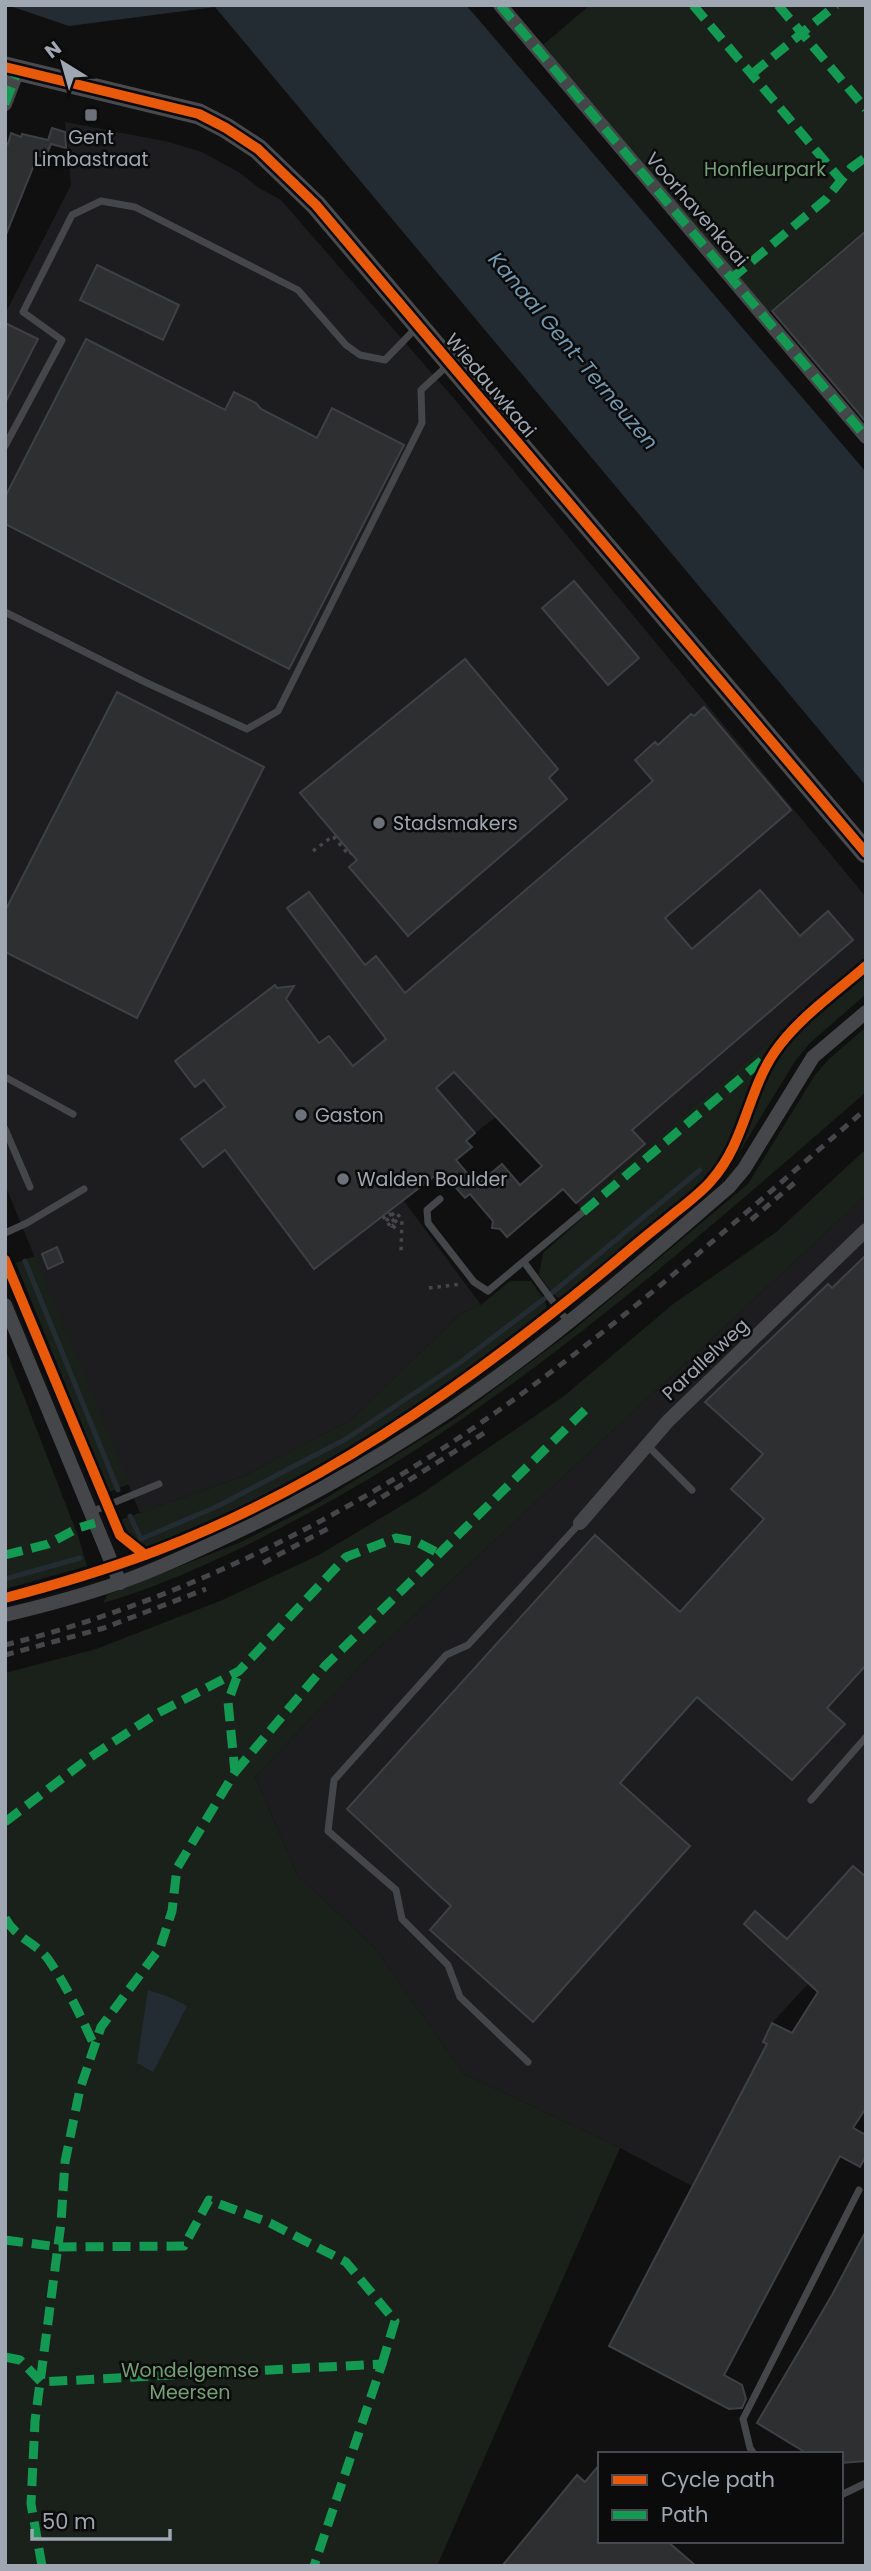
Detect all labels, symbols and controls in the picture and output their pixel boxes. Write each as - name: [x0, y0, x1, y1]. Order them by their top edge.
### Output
- north arrow: [28, 28, 98, 98]
- text: N: [39, 35, 67, 65]
- marker: Gent Limbastraat: [83, 107, 99, 123]
- place label: Gent Limbastraat: [34, 124, 148, 173]
- street label: Voorhavenkaai: [639, 146, 754, 273]
- park label: Honfleurpark: [704, 156, 826, 183]
- water label: Kanaal Gent-Terneuzen: [482, 246, 665, 456]
- street label: Wiedauwkaai: [439, 327, 542, 443]
- place label: Stadsmakers: [393, 810, 518, 837]
- marker: Stadsmakers: [371, 815, 387, 831]
- place label: Gaston: [315, 1102, 384, 1129]
- marker: Gaston: [293, 1107, 309, 1123]
- place label: Walden Boulder: [357, 1166, 507, 1193]
- marker: Walden Boulder: [335, 1171, 351, 1187]
- street label: Parallelweg: [656, 1312, 755, 1407]
- park label: Wondelgemse Meersen: [121, 2357, 259, 2406]
- legend: [598, 2452, 843, 2543]
- text: Cycle path: [661, 2465, 775, 2494]
- scale bar: [32, 2498, 170, 2542]
- text: Path: [661, 2500, 708, 2529]
- text: 50 m: [42, 2507, 96, 2536]

